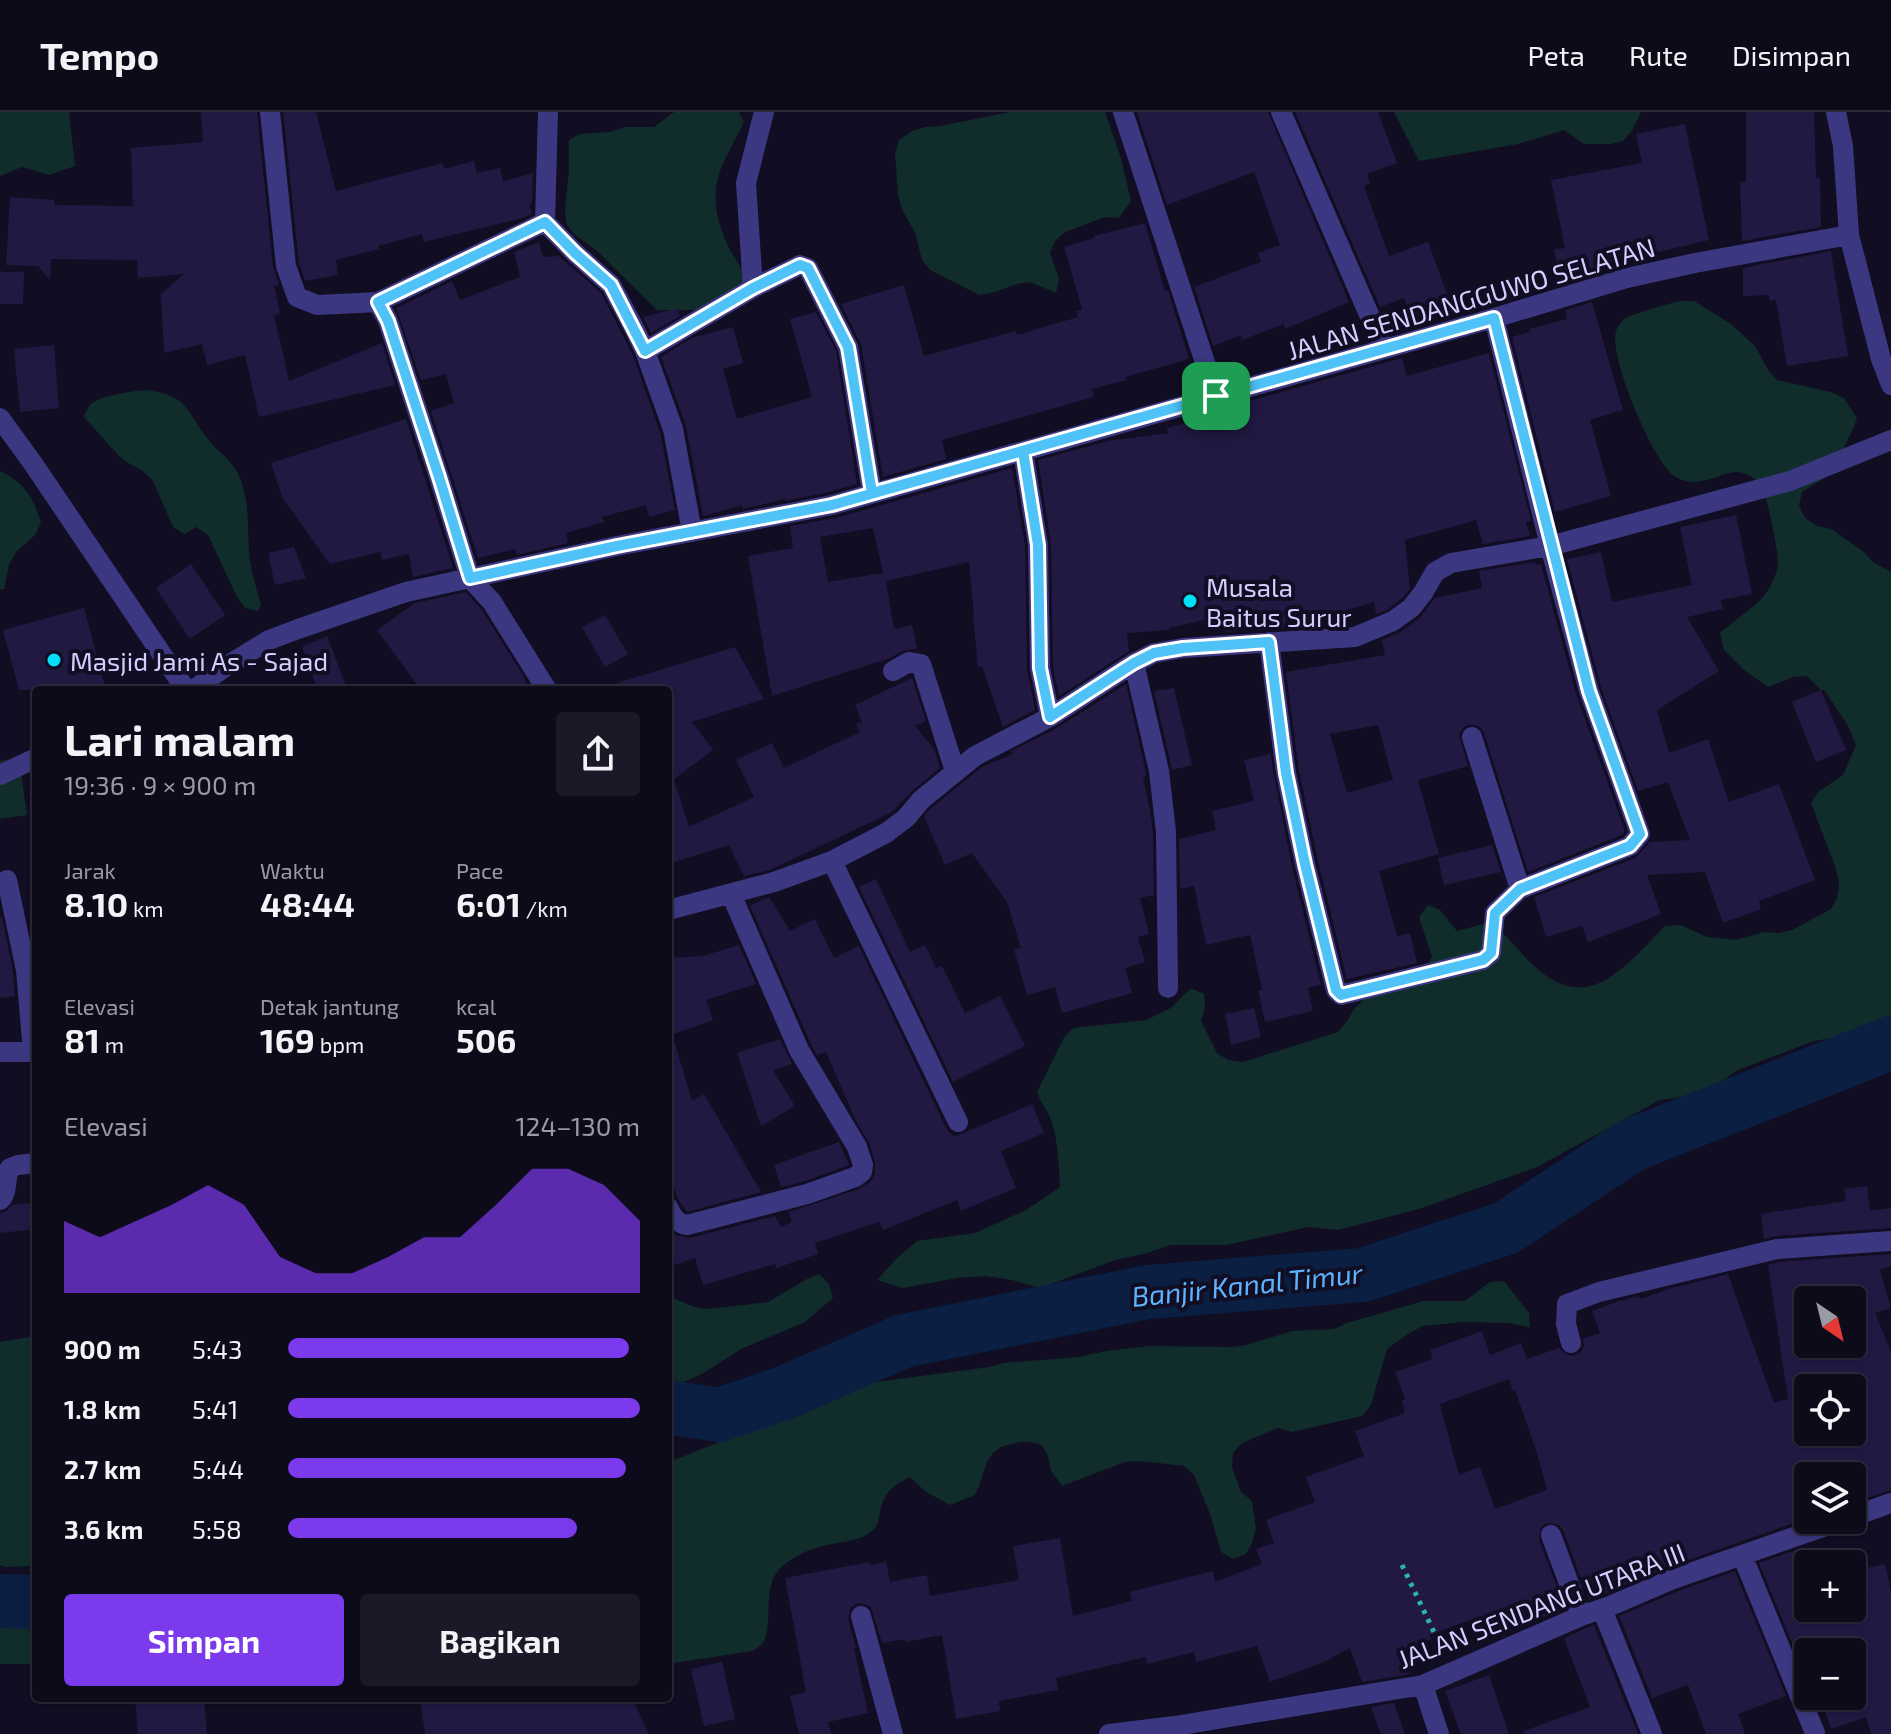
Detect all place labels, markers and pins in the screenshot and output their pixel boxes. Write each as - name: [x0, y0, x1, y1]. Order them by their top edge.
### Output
- pin: [1182, 362, 1250, 430]
- place label: Musala Baitus Surur: [1206, 571, 1352, 632]
- marker: Musala Baitus Surur: [1181, 592, 1199, 610]
- place label: Masjid Jami As - Sajad: [70, 645, 328, 676]
- marker: Masjid Jami As - Sajad: [45, 651, 63, 669]

